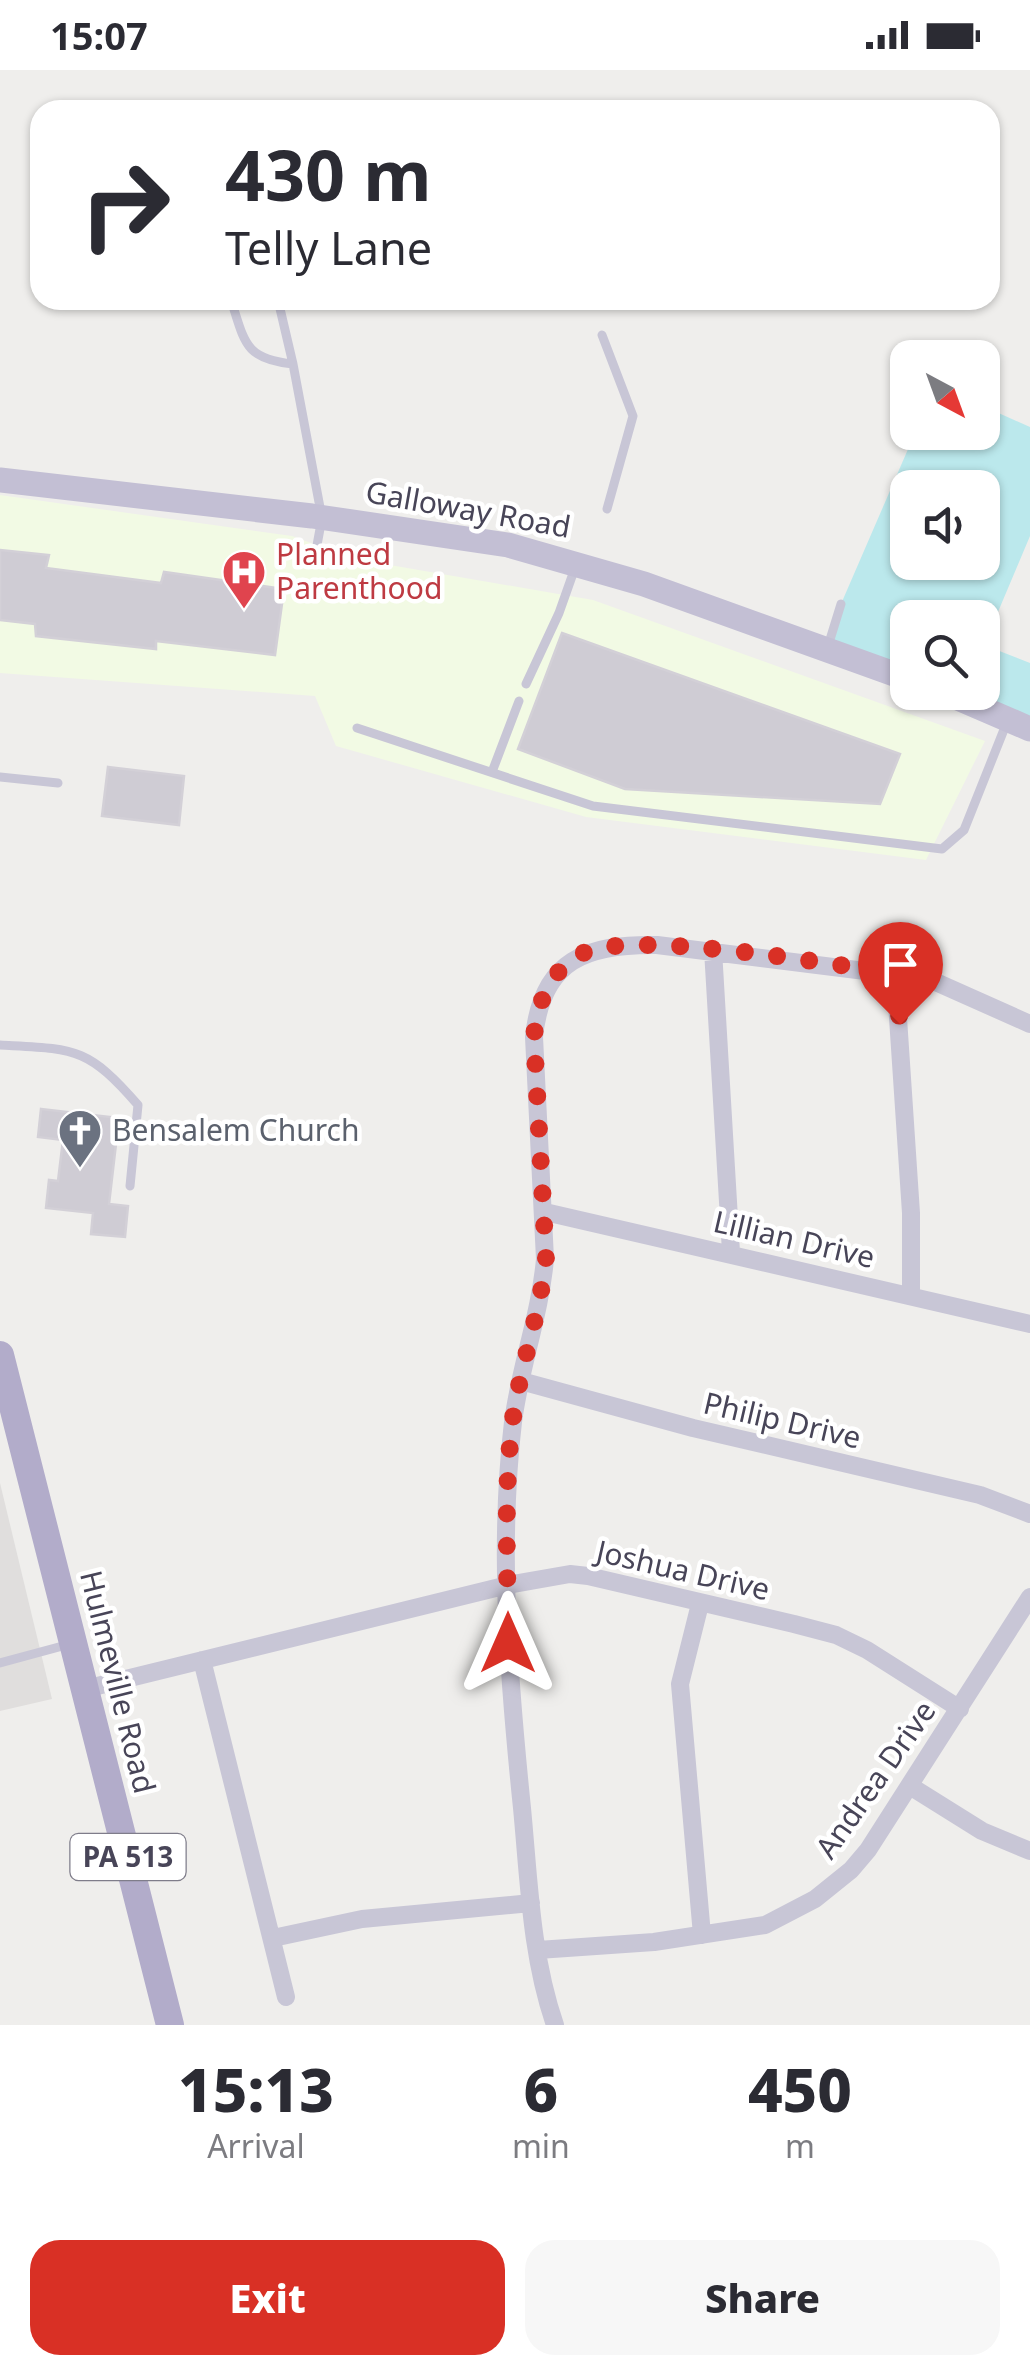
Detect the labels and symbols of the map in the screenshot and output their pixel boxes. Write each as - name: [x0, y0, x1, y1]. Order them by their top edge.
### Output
- north arrow: [890, 340, 1000, 450]
- street label: Galloway Road: [363, 470, 574, 547]
- place label: Planned Parenthood: [276, 533, 442, 608]
- hospital icon: Planned Parenthood: [221, 549, 267, 610]
- pin: [858, 922, 943, 1025]
- church icon: Bensalem Church: [57, 1108, 103, 1169]
- place label: Bensalem Church: [112, 1109, 359, 1150]
- street label: Lillian Drive: [710, 1200, 879, 1277]
- street label: Philip Drive: [700, 1382, 865, 1458]
- street label: Joshua Drive: [590, 1529, 774, 1609]
- street label: Hulmeville Road: [71, 1566, 166, 1797]
- position arrow: [456, 1591, 560, 1695]
- street label: Andrea Drive: [805, 1692, 944, 1866]
- road number: PA 513: [70, 1834, 186, 1880]

